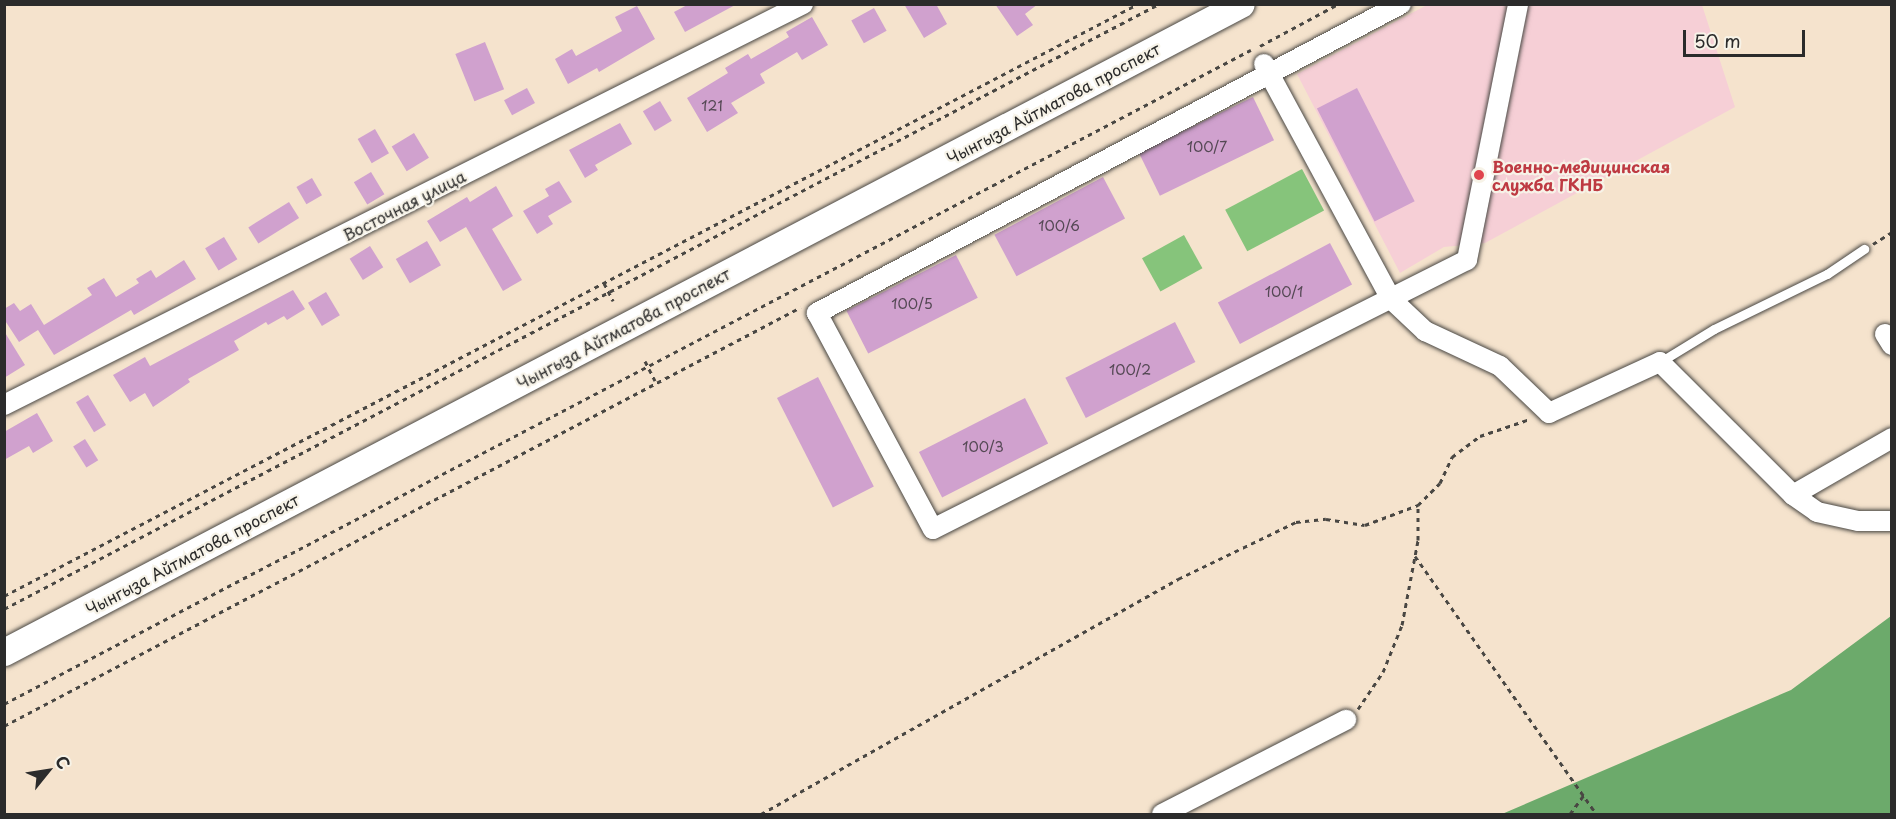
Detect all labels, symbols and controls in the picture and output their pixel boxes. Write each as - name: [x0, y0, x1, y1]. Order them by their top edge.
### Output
- scale bar: [1686, 18, 1808, 56]
- text: 50 m: [1694, 27, 1741, 54]
- street label: Чынгыза Айтматова проспект: [942, 38, 1164, 168]
- house number: 121: [701, 98, 723, 114]
- house number: 100/7: [1187, 139, 1227, 155]
- place label: Военно-медицинская служба ГКНБ: [1492, 156, 1670, 194]
- street label: Восточная улица: [339, 166, 469, 244]
- marker: Военно-медицинская служба ГКНБ: [1470, 166, 1488, 184]
- house number: 100/6: [1038, 218, 1080, 234]
- street label: Чынгыза Айтматова проспект: [512, 263, 734, 393]
- house number: 100/1: [1265, 284, 1303, 300]
- house number: 100/5: [891, 296, 933, 312]
- house number: 100/2: [1109, 362, 1151, 378]
- house number: 100/3: [962, 439, 1004, 455]
- street label: Чынгыза Айтматова проспект: [81, 489, 303, 619]
- north arrow: [18, 741, 78, 801]
- text: С: [50, 751, 77, 773]

